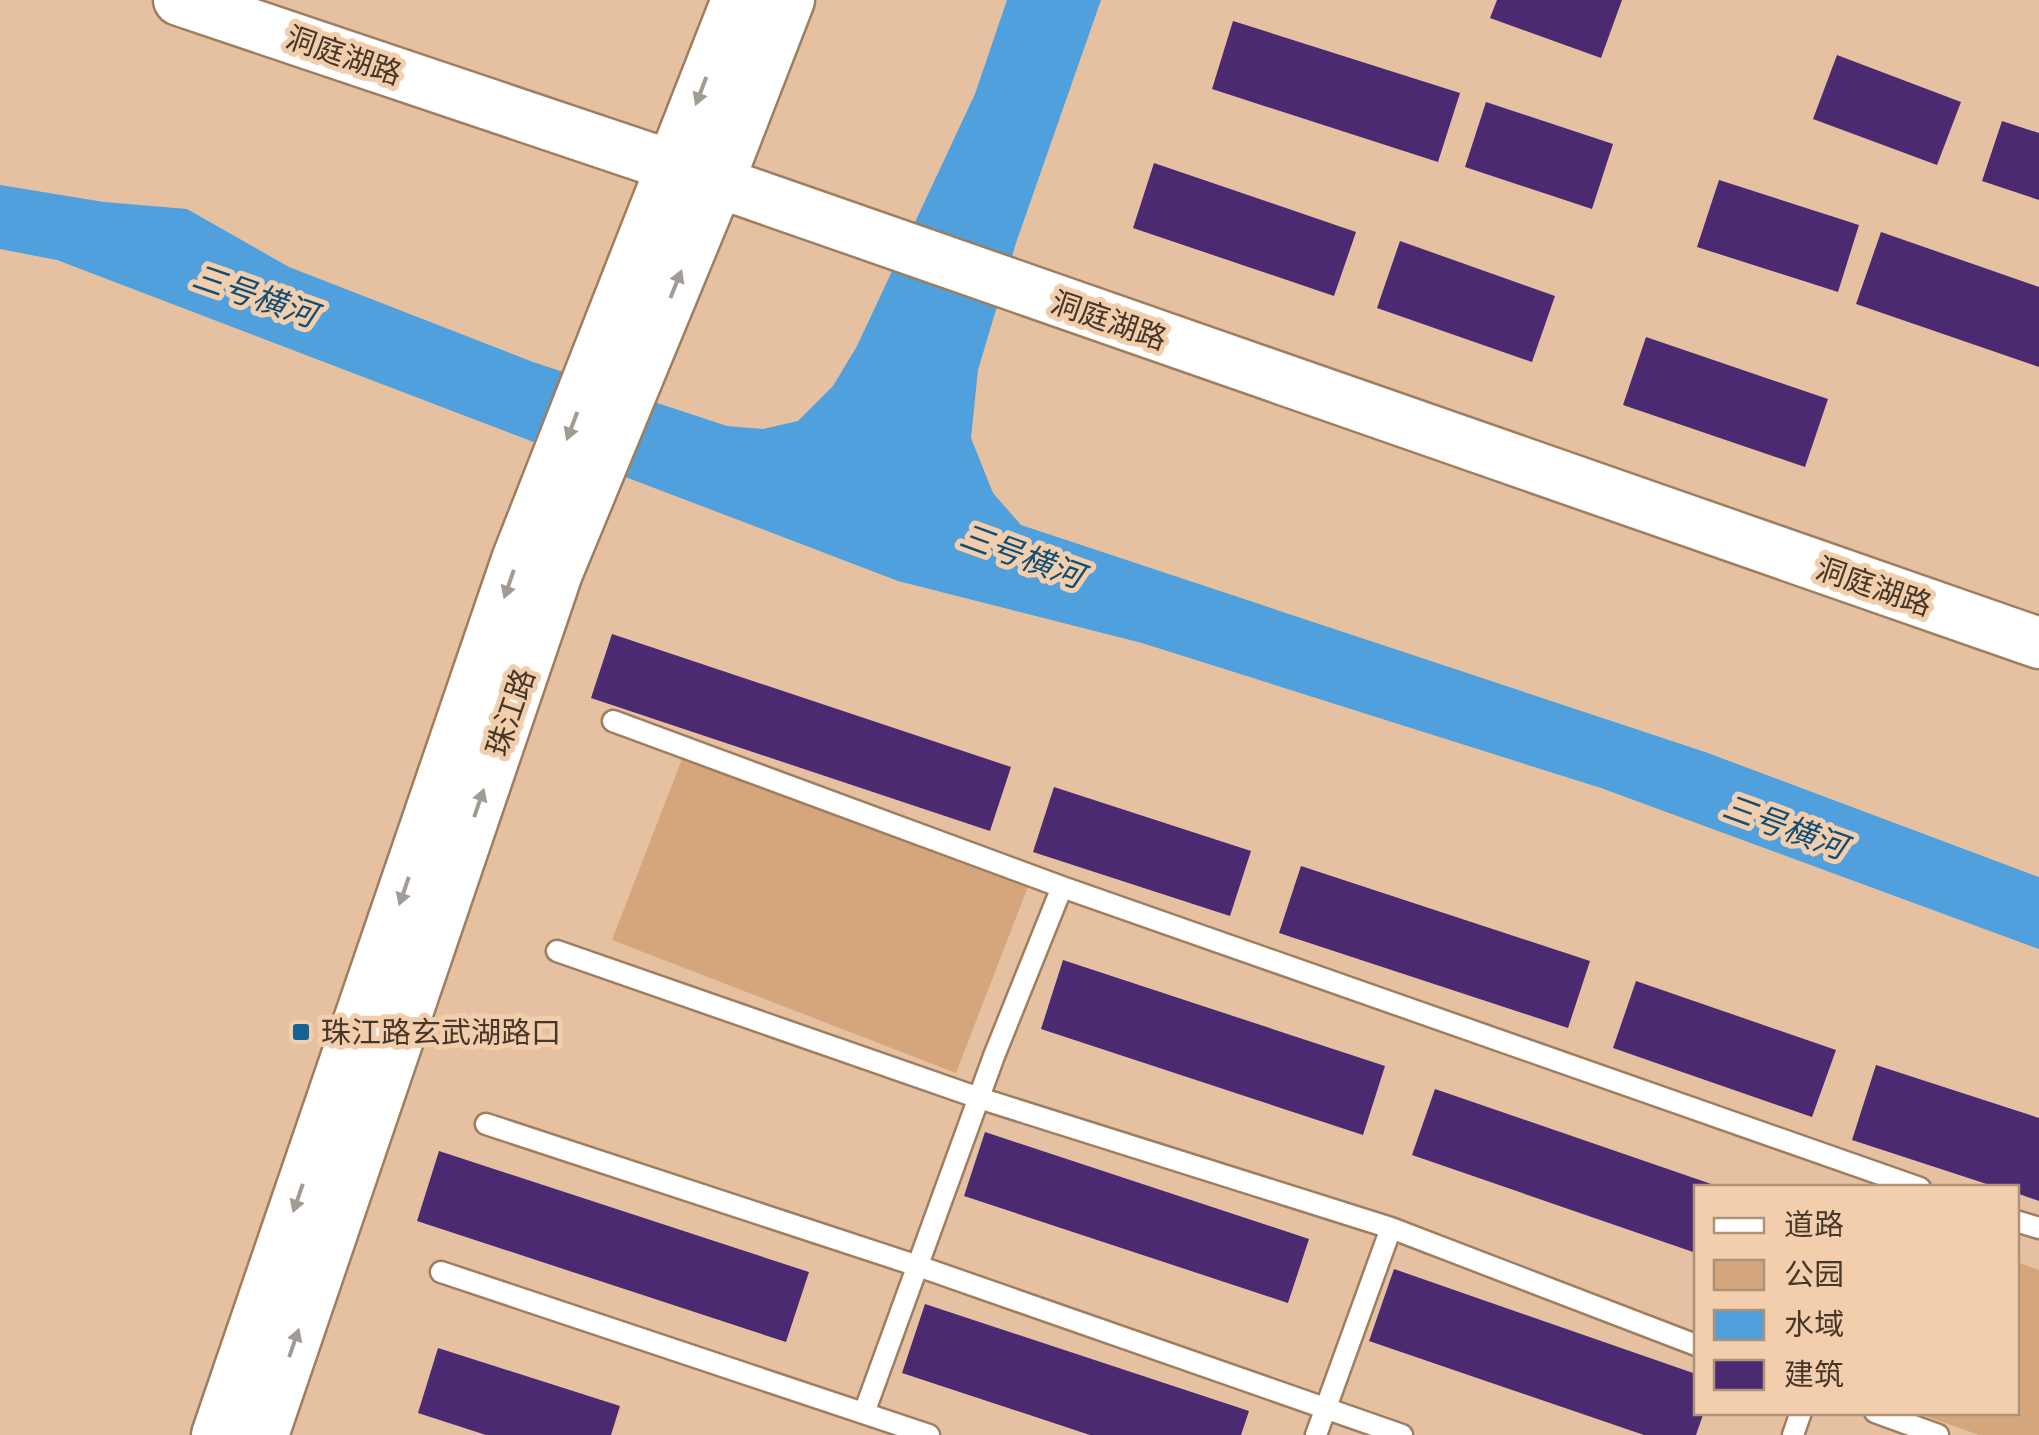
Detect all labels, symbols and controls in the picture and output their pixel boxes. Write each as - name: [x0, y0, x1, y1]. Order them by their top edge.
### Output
- street label: 洞庭湖路: [281, 18, 407, 92]
- one-way arrow: [693, 76, 709, 106]
- water label: 三号横河: [188, 255, 328, 337]
- one-way arrow: [668, 269, 684, 299]
- street label: 洞庭湖路: [1046, 283, 1172, 357]
- one-way arrow: [564, 411, 579, 441]
- water label: 三号横河: [955, 514, 1095, 598]
- street label: 洞庭湖路: [1811, 549, 1937, 623]
- one-way arrow: [501, 569, 516, 599]
- street label: 珠江路: [477, 663, 543, 761]
- water label: 三号横河: [1718, 785, 1858, 869]
- one-way arrow: [472, 788, 487, 818]
- one-way arrow: [396, 876, 411, 906]
- place label: 珠江路玄武湖路口: [321, 1013, 561, 1051]
- marker: 珠江路玄武湖路口: [290, 1021, 312, 1043]
- one-way arrow: [290, 1184, 305, 1214]
- legend: [1694, 1185, 2019, 1415]
- text: 道路: [1784, 1205, 1844, 1243]
- text: 公园: [1784, 1255, 1844, 1293]
- text: 水域: [1784, 1305, 1844, 1343]
- one-way arrow: [288, 1327, 303, 1357]
- text: 建筑: [1784, 1355, 1844, 1393]

